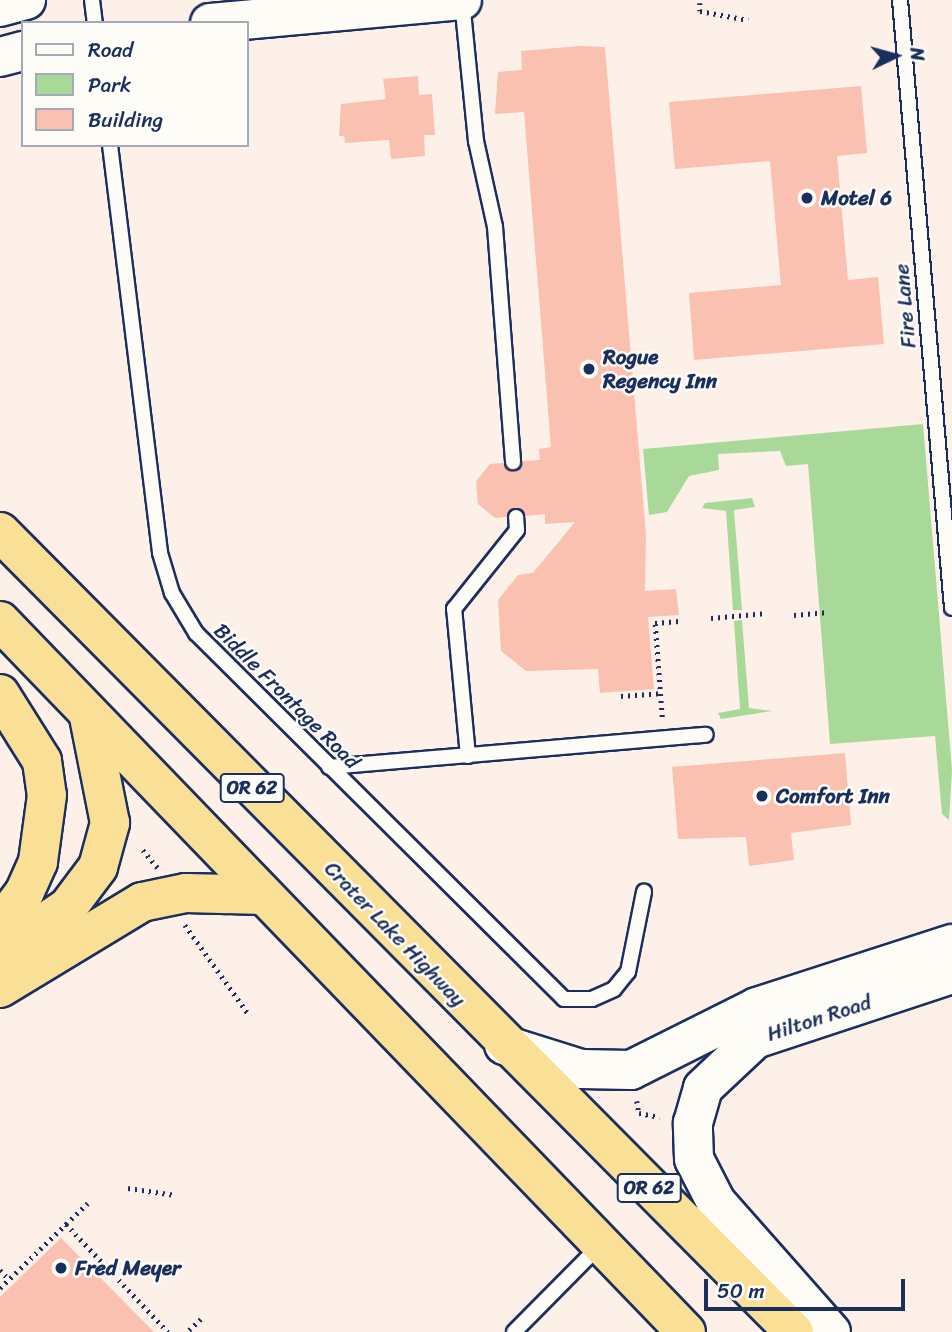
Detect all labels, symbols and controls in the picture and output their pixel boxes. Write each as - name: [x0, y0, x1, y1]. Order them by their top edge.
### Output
- legend: [21, 21, 248, 147]
- north arrow: [861, 21, 931, 91]
- text: Road: [88, 31, 133, 69]
- text: N: [900, 46, 934, 62]
- text: Park: [88, 66, 131, 104]
- text: Building: [88, 101, 163, 139]
- place label: Motel 6: [821, 185, 892, 211]
- marker: Motel 6: [799, 190, 815, 206]
- street label: Fire Lane: [889, 263, 921, 349]
- place label: Rogue Regency Inn: [603, 344, 717, 394]
- marker: Rogue Regency Inn: [581, 361, 597, 377]
- street label: Biddle Frontage Road: [209, 618, 365, 774]
- road number: OR 62: [219, 772, 285, 804]
- place label: Comfort Inn: [776, 783, 890, 809]
- marker: Comfort Inn: [754, 788, 770, 804]
- street label: Crater Lake Highway: [319, 856, 471, 1012]
- street label: Hilton Road: [764, 989, 874, 1047]
- road number: OR 62: [616, 1172, 682, 1204]
- place label: Fred Meyer: [75, 1255, 181, 1281]
- marker: Fred Meyer: [53, 1260, 69, 1276]
- scale bar: [707, 1266, 908, 1310]
- text: 50 m: [717, 1272, 765, 1310]

